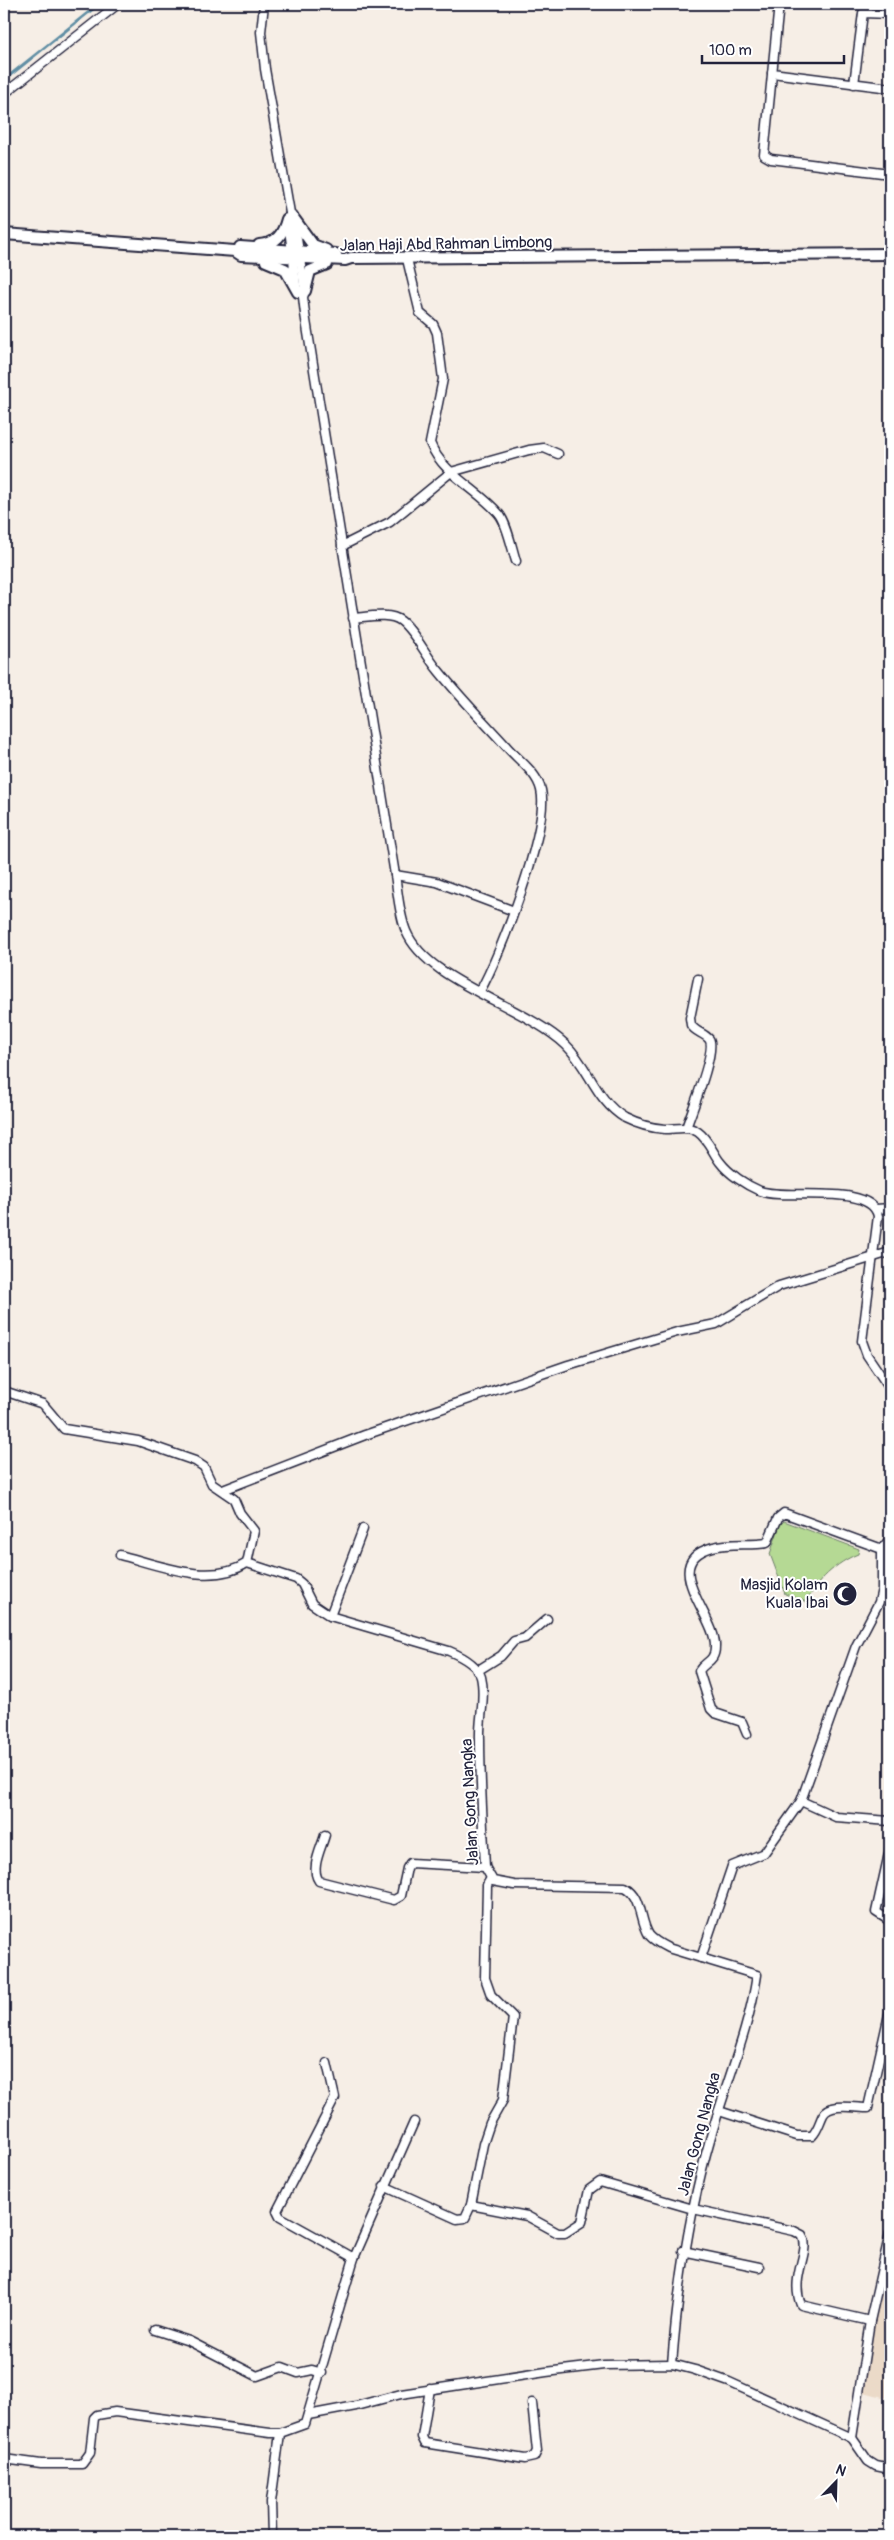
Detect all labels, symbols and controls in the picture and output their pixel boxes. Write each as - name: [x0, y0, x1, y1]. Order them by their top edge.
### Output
- scale bar: [702, 32, 844, 64]
- text: 100 m: [709, 41, 752, 60]
- street label: Jalan Haji Abd Rahman Limbong: [340, 232, 552, 256]
- place label: Masjid Kolam Kuala Ibai: [740, 1575, 828, 1613]
- mosque icon: Masjid Kolam Kuala Ibai: [832, 1581, 858, 1607]
- street label: Jalan Gong Nangka: [457, 1738, 483, 1866]
- street label: Jalan Gong Nangka: [673, 2070, 725, 2198]
- north arrow: [812, 2458, 862, 2508]
- text: N: [833, 2461, 849, 2480]

